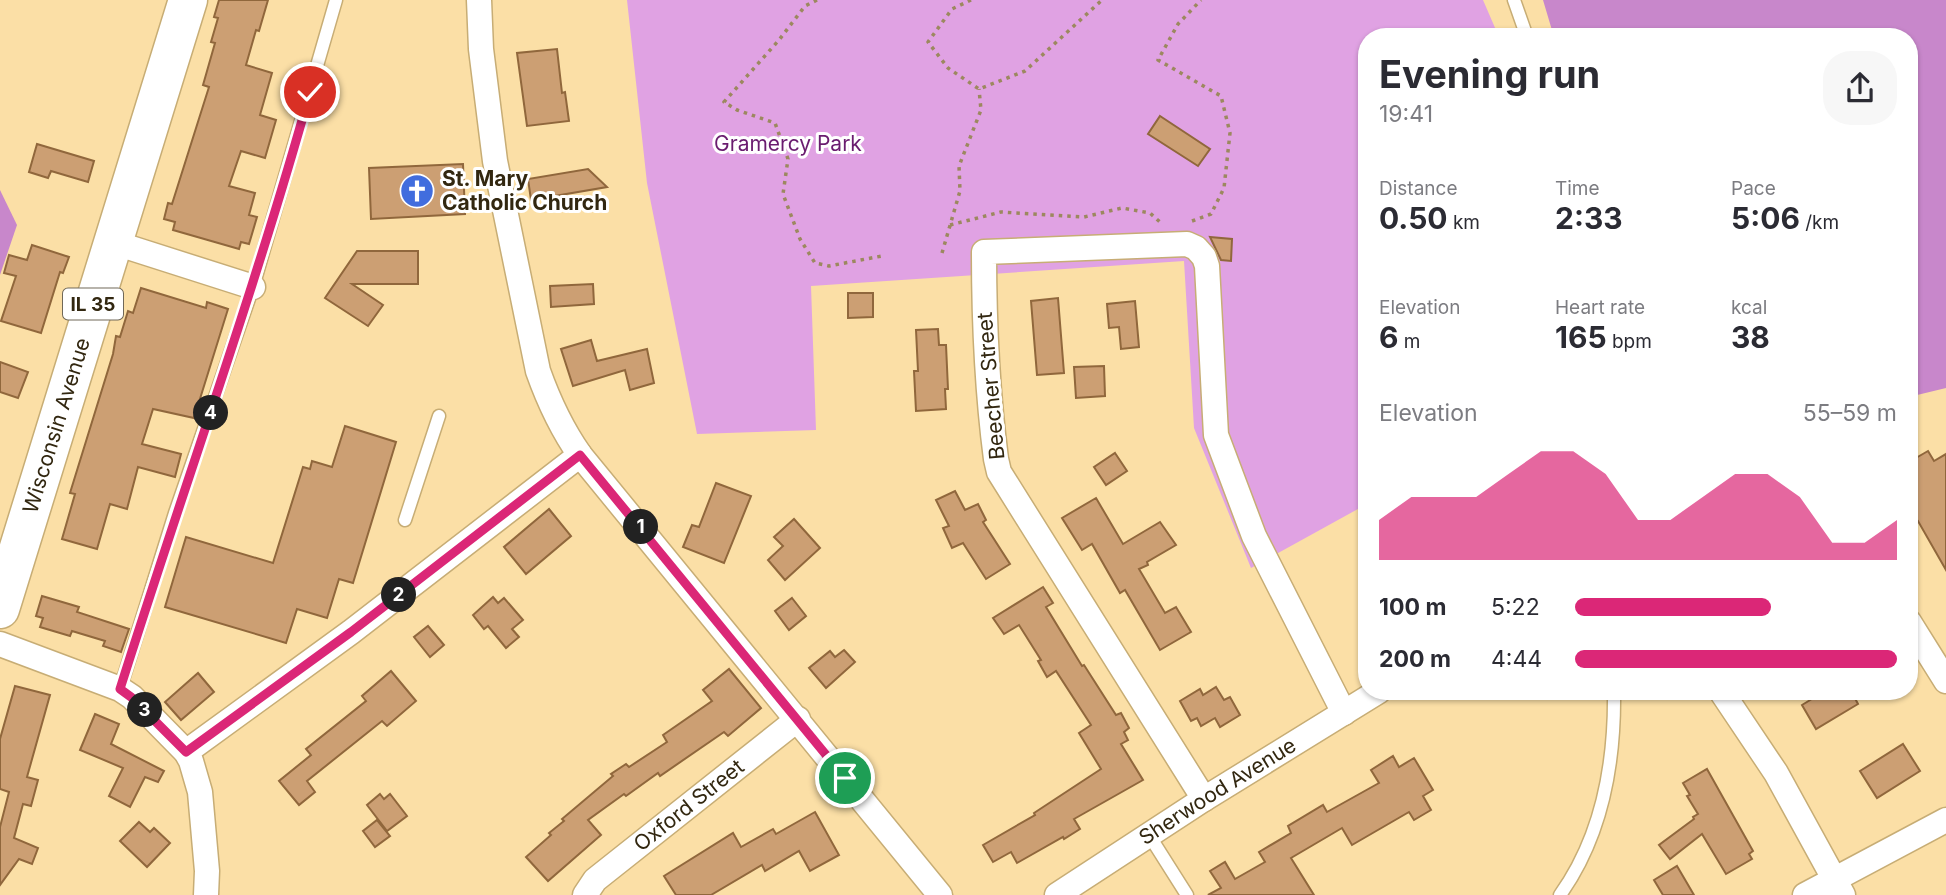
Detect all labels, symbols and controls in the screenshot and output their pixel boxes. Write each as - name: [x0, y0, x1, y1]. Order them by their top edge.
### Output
- text: Evening run: [1379, 51, 1600, 97]
- button: share: [1823, 51, 1897, 125]
- pin: [280, 62, 340, 122]
- icon: check: [291, 73, 329, 111]
- text: 19:41: [1379, 100, 1433, 128]
- park label: Gramercy Park: [714, 131, 862, 156]
- place label: St. Mary Catholic Church: [442, 166, 607, 215]
- church icon: St. Mary Catholic Church: [398, 172, 436, 210]
- text: Distance: [1379, 177, 1457, 200]
- text: Time: [1555, 177, 1600, 200]
- text: Pace: [1731, 177, 1776, 200]
- text: 0.50: [1379, 200, 1448, 236]
- text: 2:33: [1555, 200, 1623, 236]
- text: 5:06: [1731, 200, 1800, 236]
- text: km: [1448, 211, 1480, 234]
- text: /km: [1800, 211, 1839, 234]
- road number: IL 35: [63, 288, 123, 320]
- text: Elevation: [1379, 296, 1460, 319]
- text: Heart rate: [1555, 296, 1645, 319]
- text: kcal: [1731, 296, 1767, 319]
- street label: Beecher Street: [972, 311, 1009, 461]
- text: 6: [1379, 319, 1398, 355]
- text: 165: [1555, 319, 1607, 355]
- text: 38: [1731, 319, 1770, 355]
- text: m: [1398, 330, 1420, 353]
- text: bpm: [1607, 330, 1652, 353]
- street label: Wisconsin Avenue: [17, 335, 95, 516]
- pin: 4: [194, 396, 228, 430]
- text: Elevation: [1379, 399, 1478, 427]
- text: 55–59 m: [1803, 399, 1897, 427]
- text: 4: [204, 401, 217, 424]
- pin: 1: [624, 510, 658, 544]
- text: 1: [636, 515, 645, 538]
- pin: 2: [382, 578, 416, 612]
- text: 2: [393, 583, 404, 606]
- text: 100 m: [1379, 593, 1446, 621]
- text: 5:22: [1491, 593, 1540, 621]
- text: 200 m: [1379, 645, 1451, 673]
- text: 4:44: [1491, 645, 1542, 673]
- pin: 3: [128, 692, 162, 728]
- text: 3: [138, 698, 151, 721]
- street label: Sherwood Avenue: [1134, 732, 1300, 850]
- pin: [815, 748, 875, 808]
- street label: Oxford Street: [629, 754, 749, 856]
- icon: arrive: [826, 759, 864, 797]

